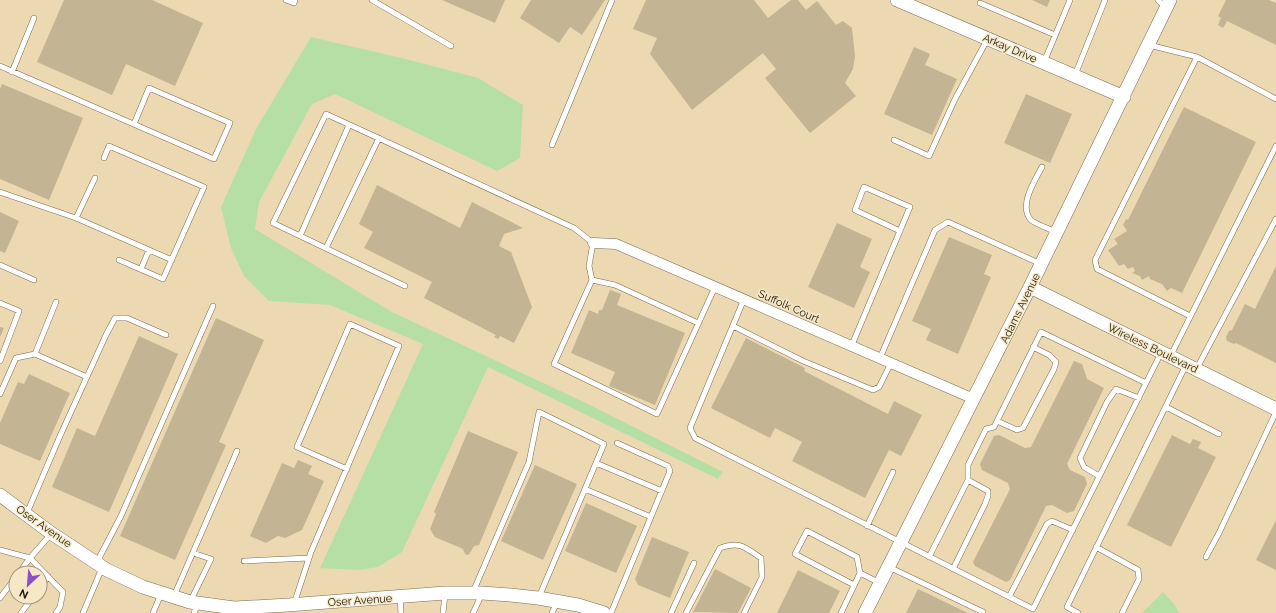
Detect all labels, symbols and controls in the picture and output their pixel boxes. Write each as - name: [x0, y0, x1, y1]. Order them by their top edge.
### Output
- street label: Arkay Drive: [981, 31, 1039, 66]
- street label: Adams Avenue: [998, 270, 1043, 345]
- street label: Suffolk Court: [756, 287, 822, 326]
- street label: Wireless Boulevard: [1105, 321, 1200, 376]
- street label: Oser Avenue: [13, 503, 74, 551]
- north arrow: [8, 565, 48, 605]
- text: N: [17, 586, 30, 601]
- street label: Oser Avenue: [327, 592, 393, 609]

